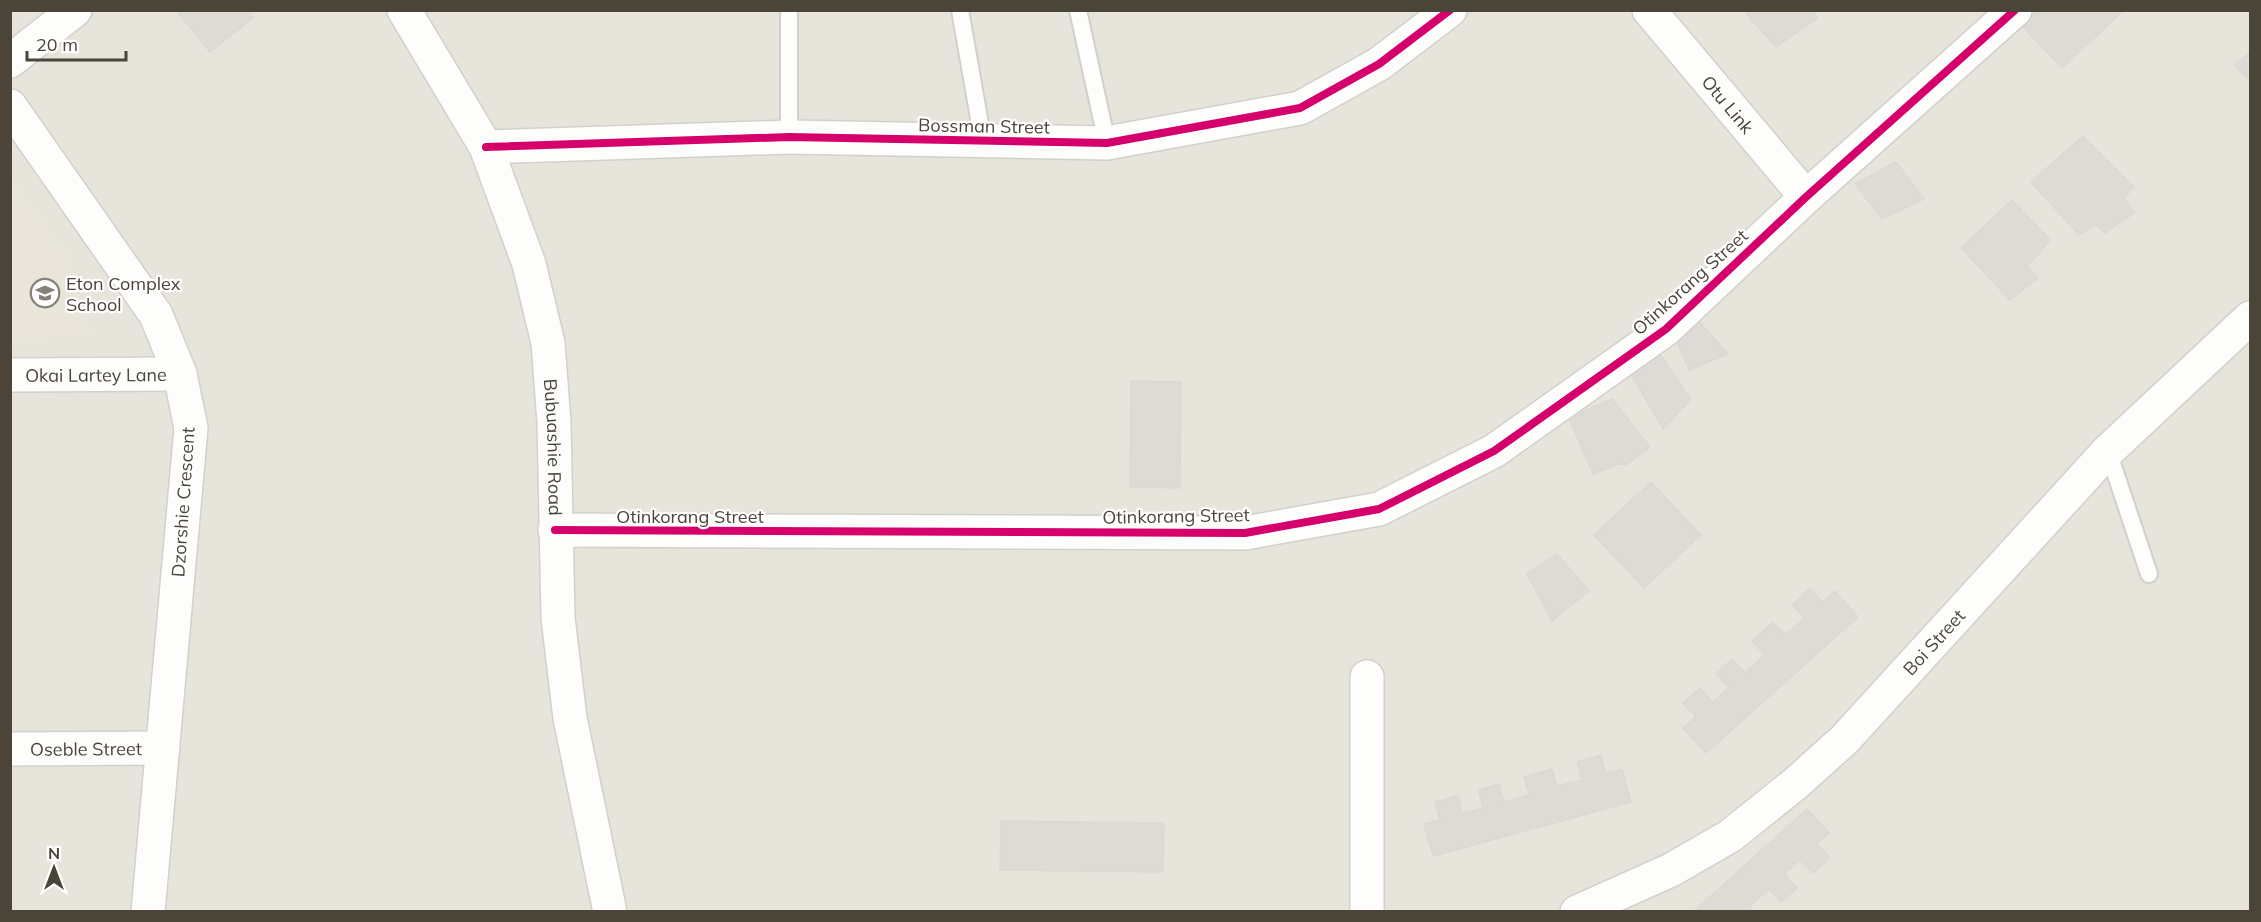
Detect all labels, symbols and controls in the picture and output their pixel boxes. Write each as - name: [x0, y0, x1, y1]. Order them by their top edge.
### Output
- scale bar: [27, 24, 126, 62]
- text: 20 m: [36, 33, 78, 56]
- street label: Otu Link: [1697, 70, 1760, 139]
- street label: Bossman Street: [918, 113, 1050, 139]
- street label: Otinkorang Street: [1628, 224, 1752, 340]
- place label: Eton Complex School: [66, 272, 181, 316]
- school or university icon: Eton Complex School: [29, 277, 61, 309]
- street label: Okai Lartey Lane: [25, 363, 167, 386]
- street label: Bubuashie Road: [539, 378, 567, 516]
- street label: Dzorshie Crescent: [166, 426, 200, 578]
- street label: Otinkorang Street: [1102, 503, 1250, 529]
- street label: Otinkorang Street: [616, 505, 764, 528]
- street label: Boi Street: [1898, 604, 1970, 680]
- street label: Oseble Street: [30, 737, 142, 760]
- north arrow: [24, 838, 84, 898]
- text: N: [48, 843, 60, 863]

